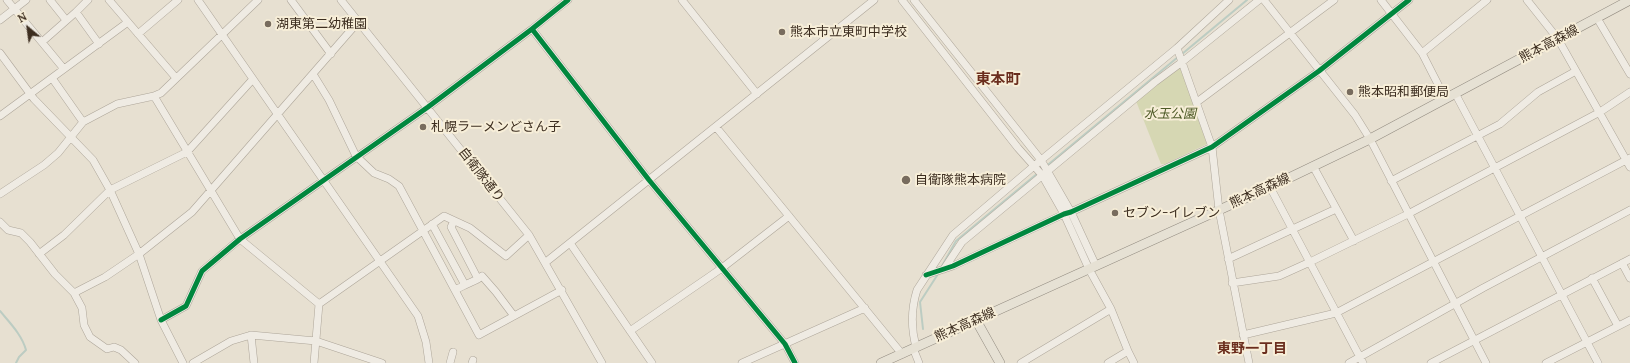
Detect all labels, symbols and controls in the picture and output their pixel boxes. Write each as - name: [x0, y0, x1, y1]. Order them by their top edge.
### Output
- north arrow: [8, 8, 48, 48]
- text: N: [15, 9, 29, 26]
- place label: 湖東第二幼稚園: [276, 16, 367, 32]
- marker: 湖東第二幼稚園: [263, 19, 273, 29]
- street label: 熊本高森線: [1517, 22, 1581, 66]
- place label: 熊本市立東町中学校: [790, 24, 907, 40]
- marker: 熊本市立東町中学校: [777, 27, 787, 37]
- district label: 東本町: [976, 71, 1020, 89]
- place label: 熊本昭和郵便局: [1358, 84, 1449, 100]
- marker: 熊本昭和郵便局: [1345, 87, 1355, 97]
- park label: 水玉公園: [1144, 106, 1196, 122]
- place label: 札幌ラーメンどさん子: [431, 119, 561, 135]
- marker: 札幌ラーメンどさん子: [418, 122, 428, 132]
- street label: 自衛隊通り: [455, 145, 507, 205]
- street label: 熊本高森線: [1227, 170, 1293, 212]
- place label: 自衛隊熊本病院: [915, 172, 1006, 188]
- marker: 自衛隊熊本病院: [900, 174, 912, 186]
- place label: セブン-イレブン: [1123, 205, 1220, 221]
- marker: セブン-イレブン: [1110, 208, 1120, 218]
- street label: 熊本高森線: [932, 305, 998, 345]
- district label: 東野一丁目: [1217, 341, 1287, 357]

